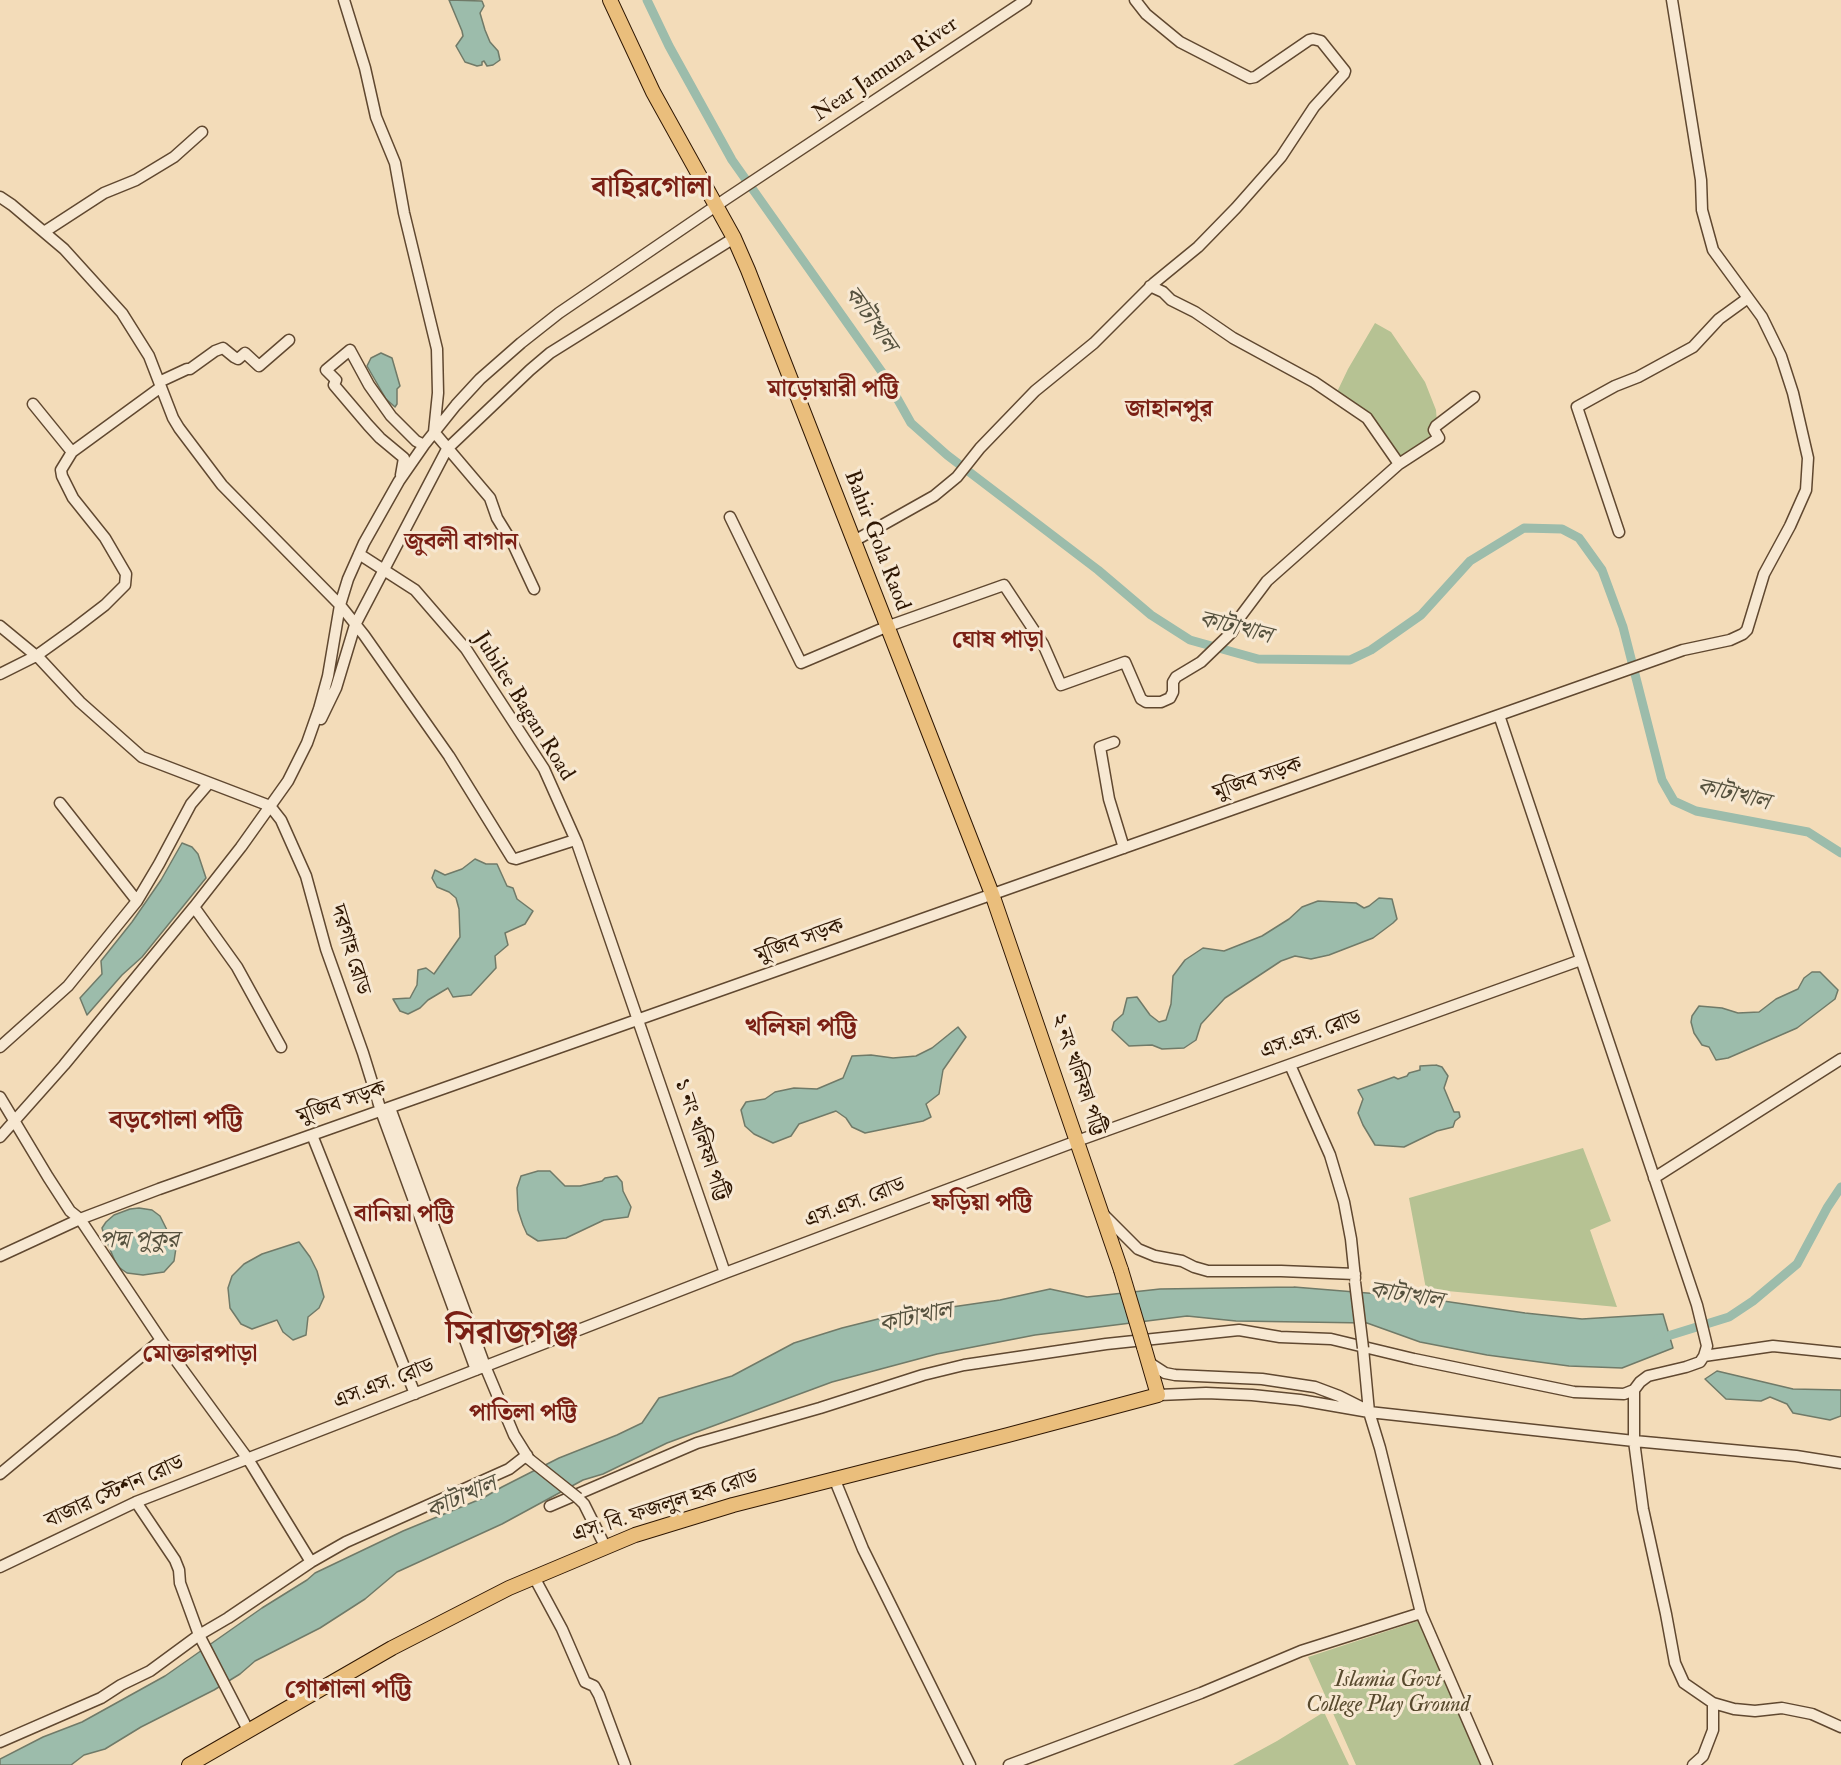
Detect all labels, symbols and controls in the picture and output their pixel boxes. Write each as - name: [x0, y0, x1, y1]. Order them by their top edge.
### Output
- street label: Near Jamuna River: [808, 12, 964, 128]
- district label: বাহিরগোলা: [592, 173, 712, 207]
- water label: কাটাখাল: [836, 282, 902, 358]
- district label: মাড়োয়ারী পট্টি: [767, 377, 899, 405]
- district label: জাহানপুর: [1125, 397, 1213, 425]
- street label: Bahir Gola Raod: [837, 467, 915, 615]
- district label: জুবলী বাগান: [404, 530, 518, 558]
- water label: কাটাখাল: [1196, 606, 1274, 652]
- street label: Jubilee Bagan Road: [467, 628, 579, 786]
- district label: ঘোষ পাড়া: [952, 628, 1044, 656]
- street label: মুজিব সড়ক: [1210, 752, 1306, 808]
- water label: কাটাখাল: [1694, 774, 1772, 818]
- street label: দরগাহ রোড: [323, 902, 375, 998]
- street label: মুজিব সড়ক: [752, 914, 848, 970]
- street label: এস.এস. রোড: [1257, 1005, 1365, 1067]
- street label: ২ নং খলিফা পট্টি: [1044, 1011, 1110, 1139]
- district label: খলিফা পট্টি: [745, 1013, 857, 1045]
- street label: ১ নং খলিফা পট্টি: [667, 1075, 733, 1205]
- street label: মুজিব সড়ক: [294, 1076, 390, 1132]
- district label: বড়গোলা পট্টি: [109, 1106, 243, 1138]
- street label: এস.এস. রোড: [801, 1173, 909, 1235]
- district label: ফড়িয়া পট্টি: [932, 1191, 1032, 1219]
- district label: বানিয়া পট্টি: [354, 1202, 454, 1230]
- water label: পদ্ম পুকুর: [99, 1228, 179, 1256]
- water label: কাটাখাল: [1367, 1277, 1445, 1317]
- water label: কাটাখাল: [877, 1297, 955, 1341]
- district label: সিরাজগঞ্জ: [445, 1316, 579, 1356]
- district label: মোক্তারপাড়া: [143, 1342, 257, 1370]
- street label: এস.এস. রোড: [330, 1354, 438, 1416]
- district label: পাতিলা পট্টি: [469, 1401, 577, 1429]
- street label: বাজার স্টেশন রোড: [42, 1451, 188, 1535]
- street label: এস. বি. ফজলুল হক রোড: [569, 1464, 761, 1550]
- water label: কাটাখাল: [422, 1471, 502, 1527]
- park label: Islamia Govt College Play Ground: [1306, 1668, 1470, 1720]
- district label: গোশালা পট্টি: [284, 1675, 412, 1707]

